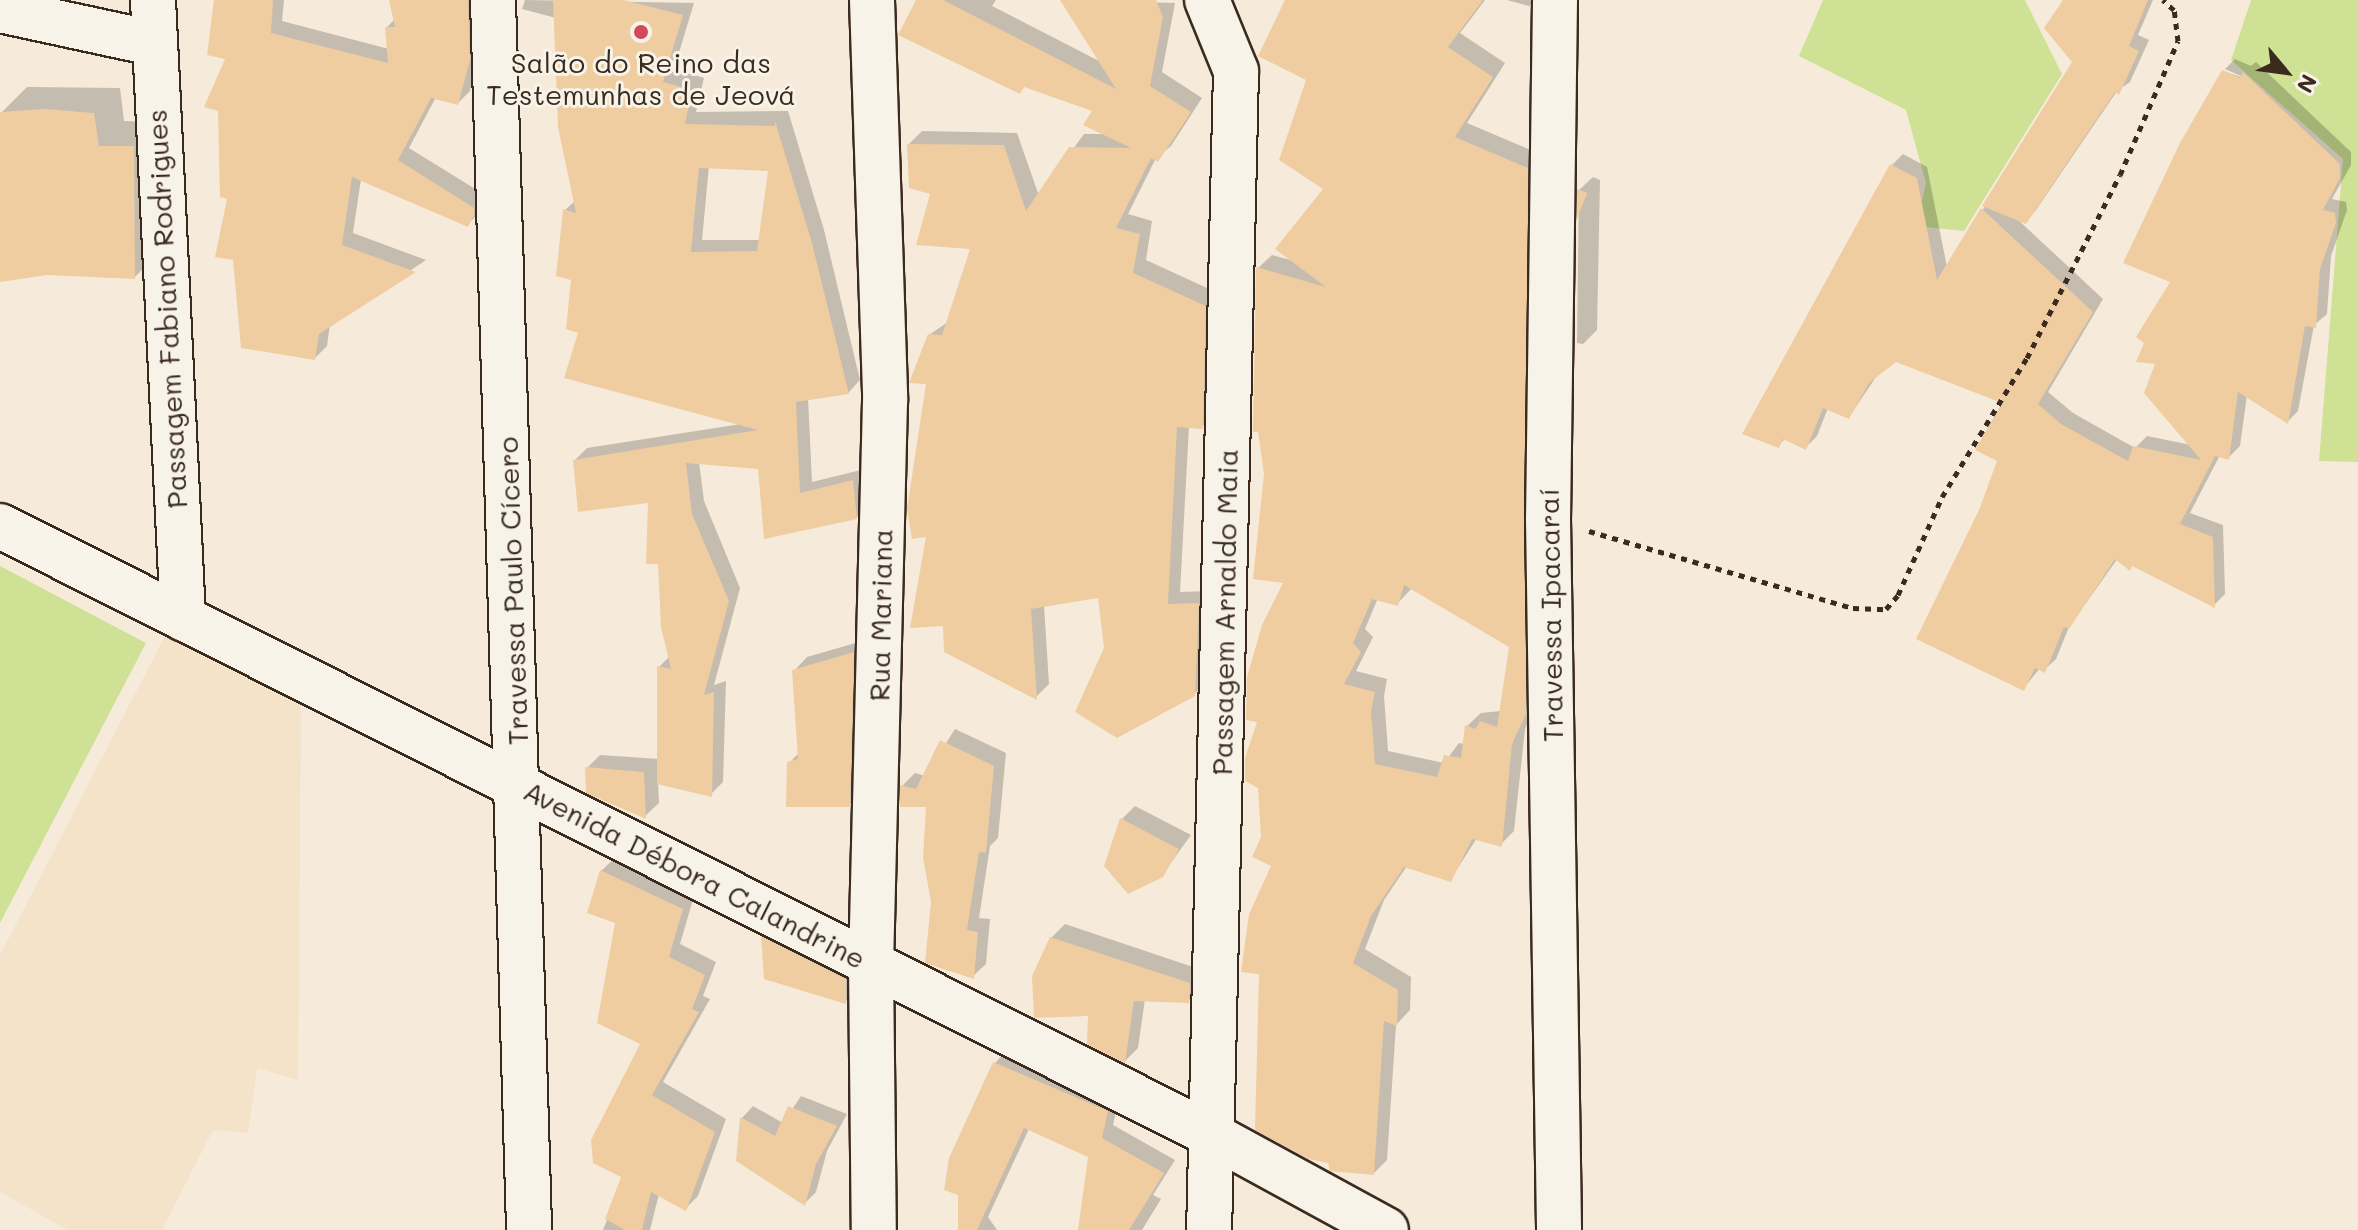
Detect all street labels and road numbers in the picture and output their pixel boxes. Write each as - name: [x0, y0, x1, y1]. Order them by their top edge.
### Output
- street label: Passagem Fabiano Rodrigues: [139, 109, 193, 509]
- street label: Travessa Paulo Cícero: [490, 436, 534, 746]
- street label: Passagem Arnaldo Maia: [1204, 448, 1244, 776]
- street label: Travessa Ipacaraí: [1531, 488, 1569, 742]
- street label: Rua Mariana: [862, 528, 898, 702]
- street label: Avenida Débora Calandrine: [518, 773, 872, 975]

